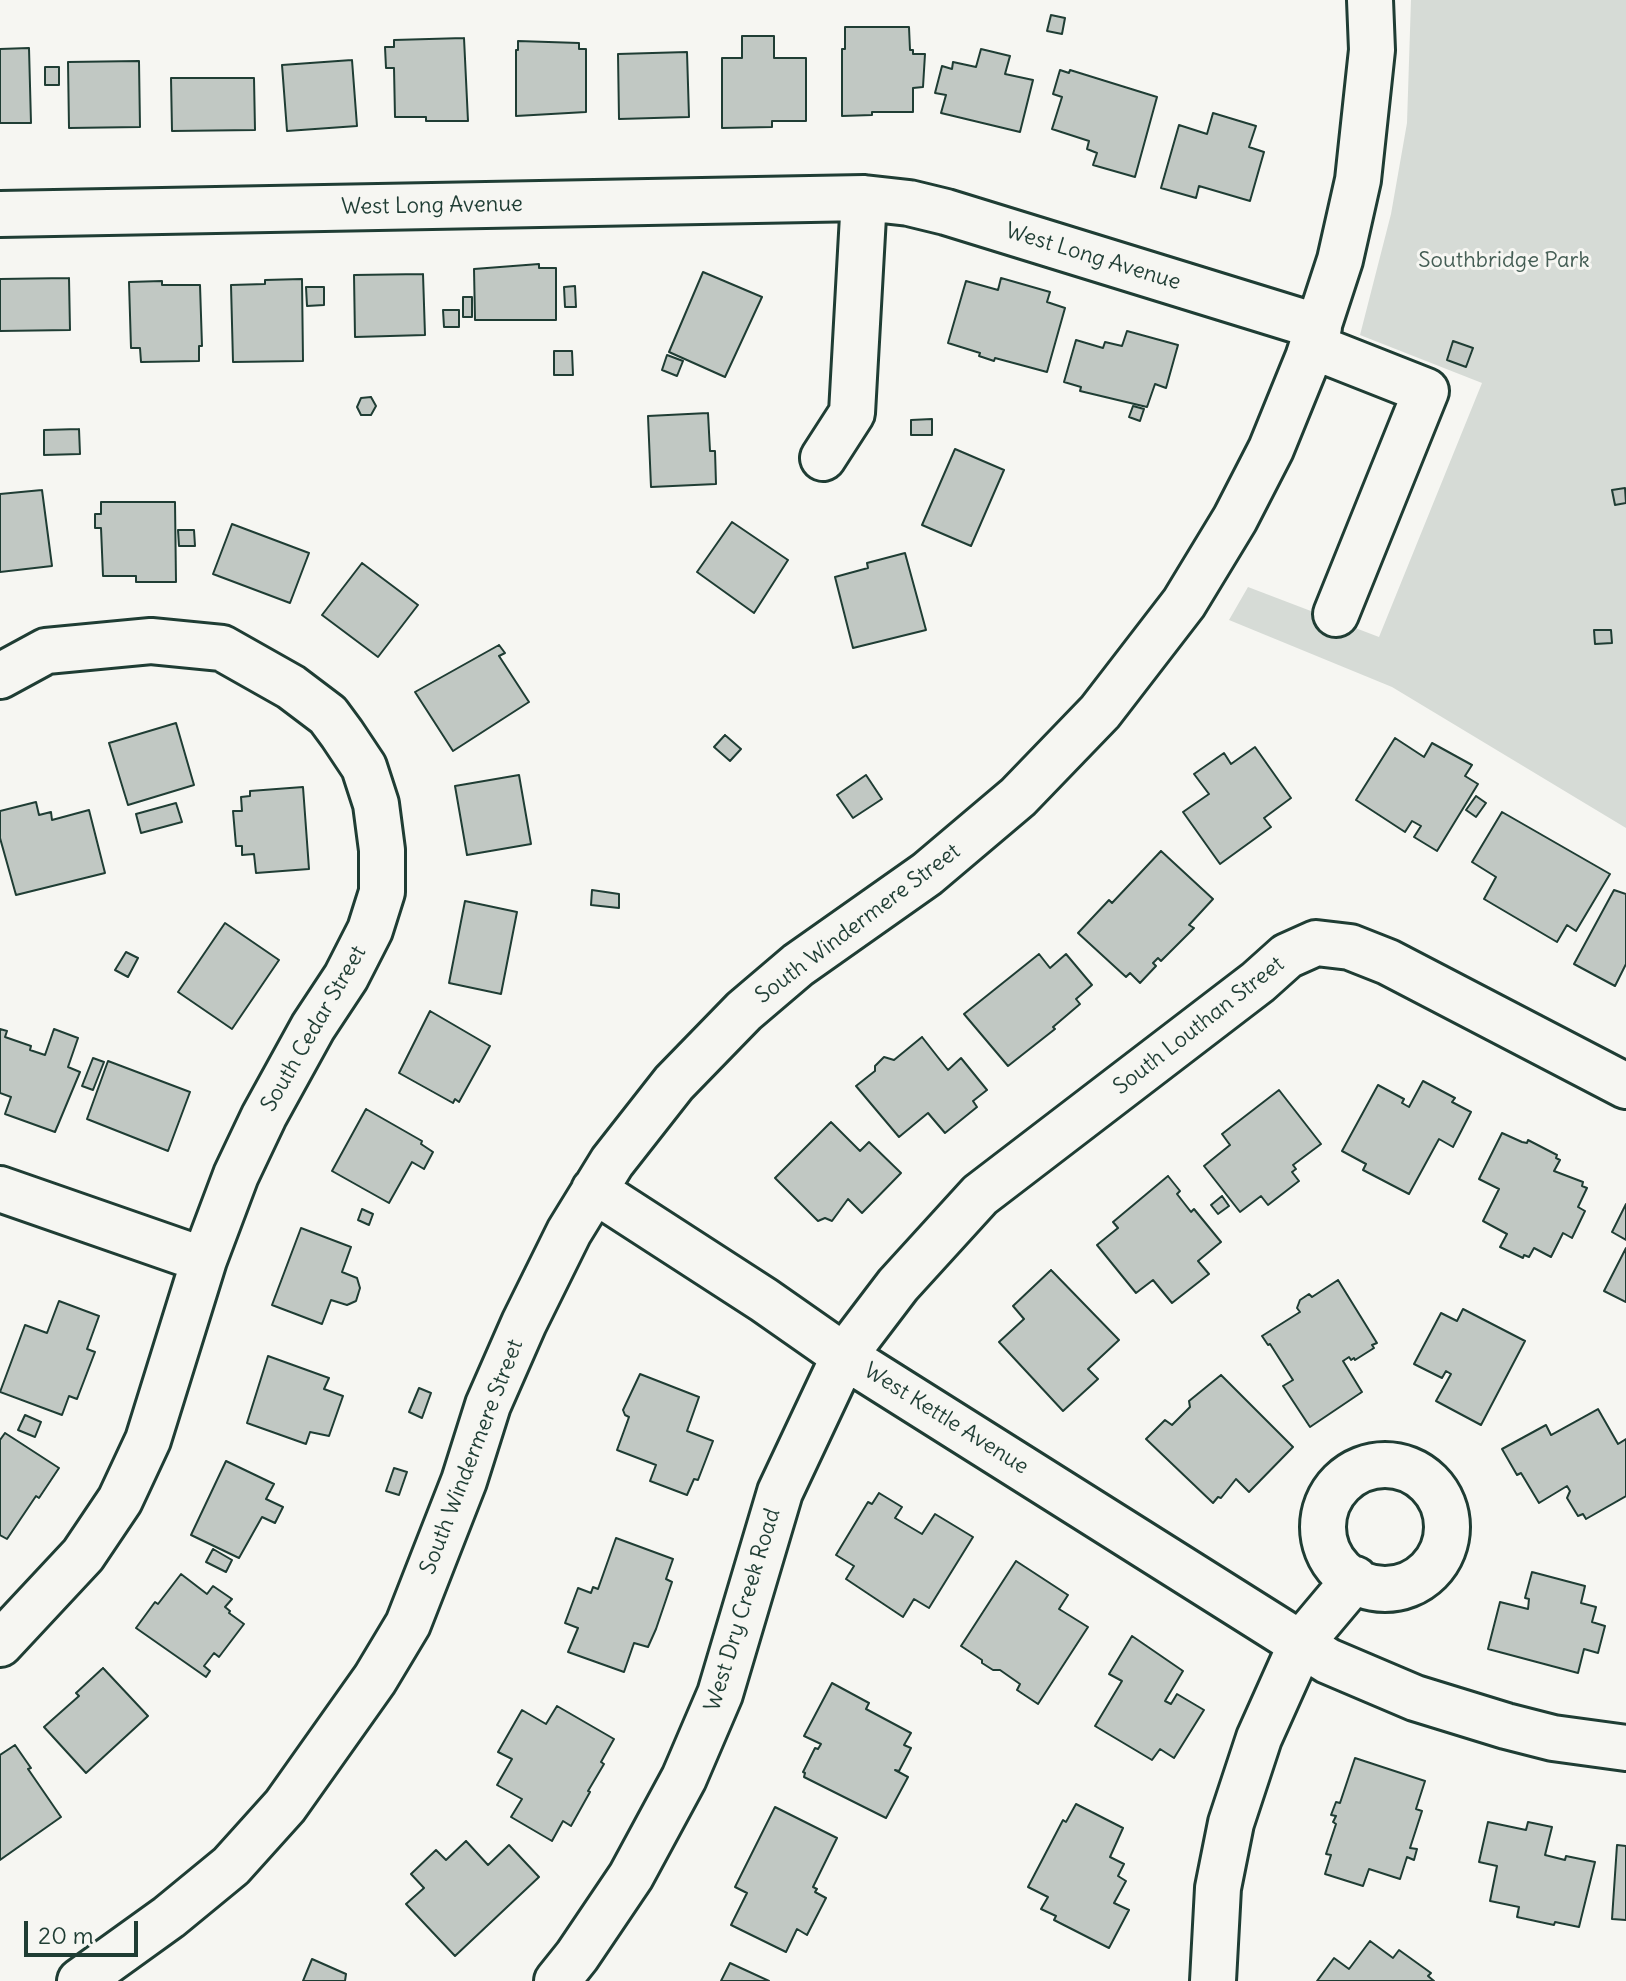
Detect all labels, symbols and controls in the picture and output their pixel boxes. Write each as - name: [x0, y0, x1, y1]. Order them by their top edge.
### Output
- street label: West Long Avenue: [341, 191, 523, 221]
- street label: West Long Avenue: [1002, 218, 1184, 296]
- park label: Southbridge Park: [1418, 248, 1590, 274]
- street label: South Windermere Street: [750, 838, 966, 1010]
- street label: South Cedar Street: [256, 941, 372, 1117]
- street label: South Louthan Street: [1109, 951, 1289, 1101]
- street label: South Windermere Street: [415, 1336, 529, 1578]
- street label: West Kettle Avenue: [859, 1358, 1033, 1480]
- street label: West Dry Creek Road: [700, 1506, 786, 1714]
- scale bar: [28, 1905, 142, 1955]
- text: 20 m: [38, 1920, 94, 1950]

